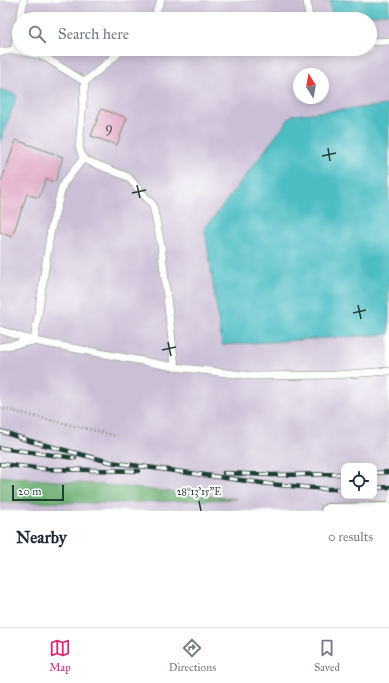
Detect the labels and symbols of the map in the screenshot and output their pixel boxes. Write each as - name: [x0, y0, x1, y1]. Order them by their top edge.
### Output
- north arrow: [293, 68, 329, 104]
- house number: 9: [105, 119, 113, 136]
- scale bar: [12, 483, 64, 502]
- text: 28°13'15"E: [177, 486, 221, 498]

